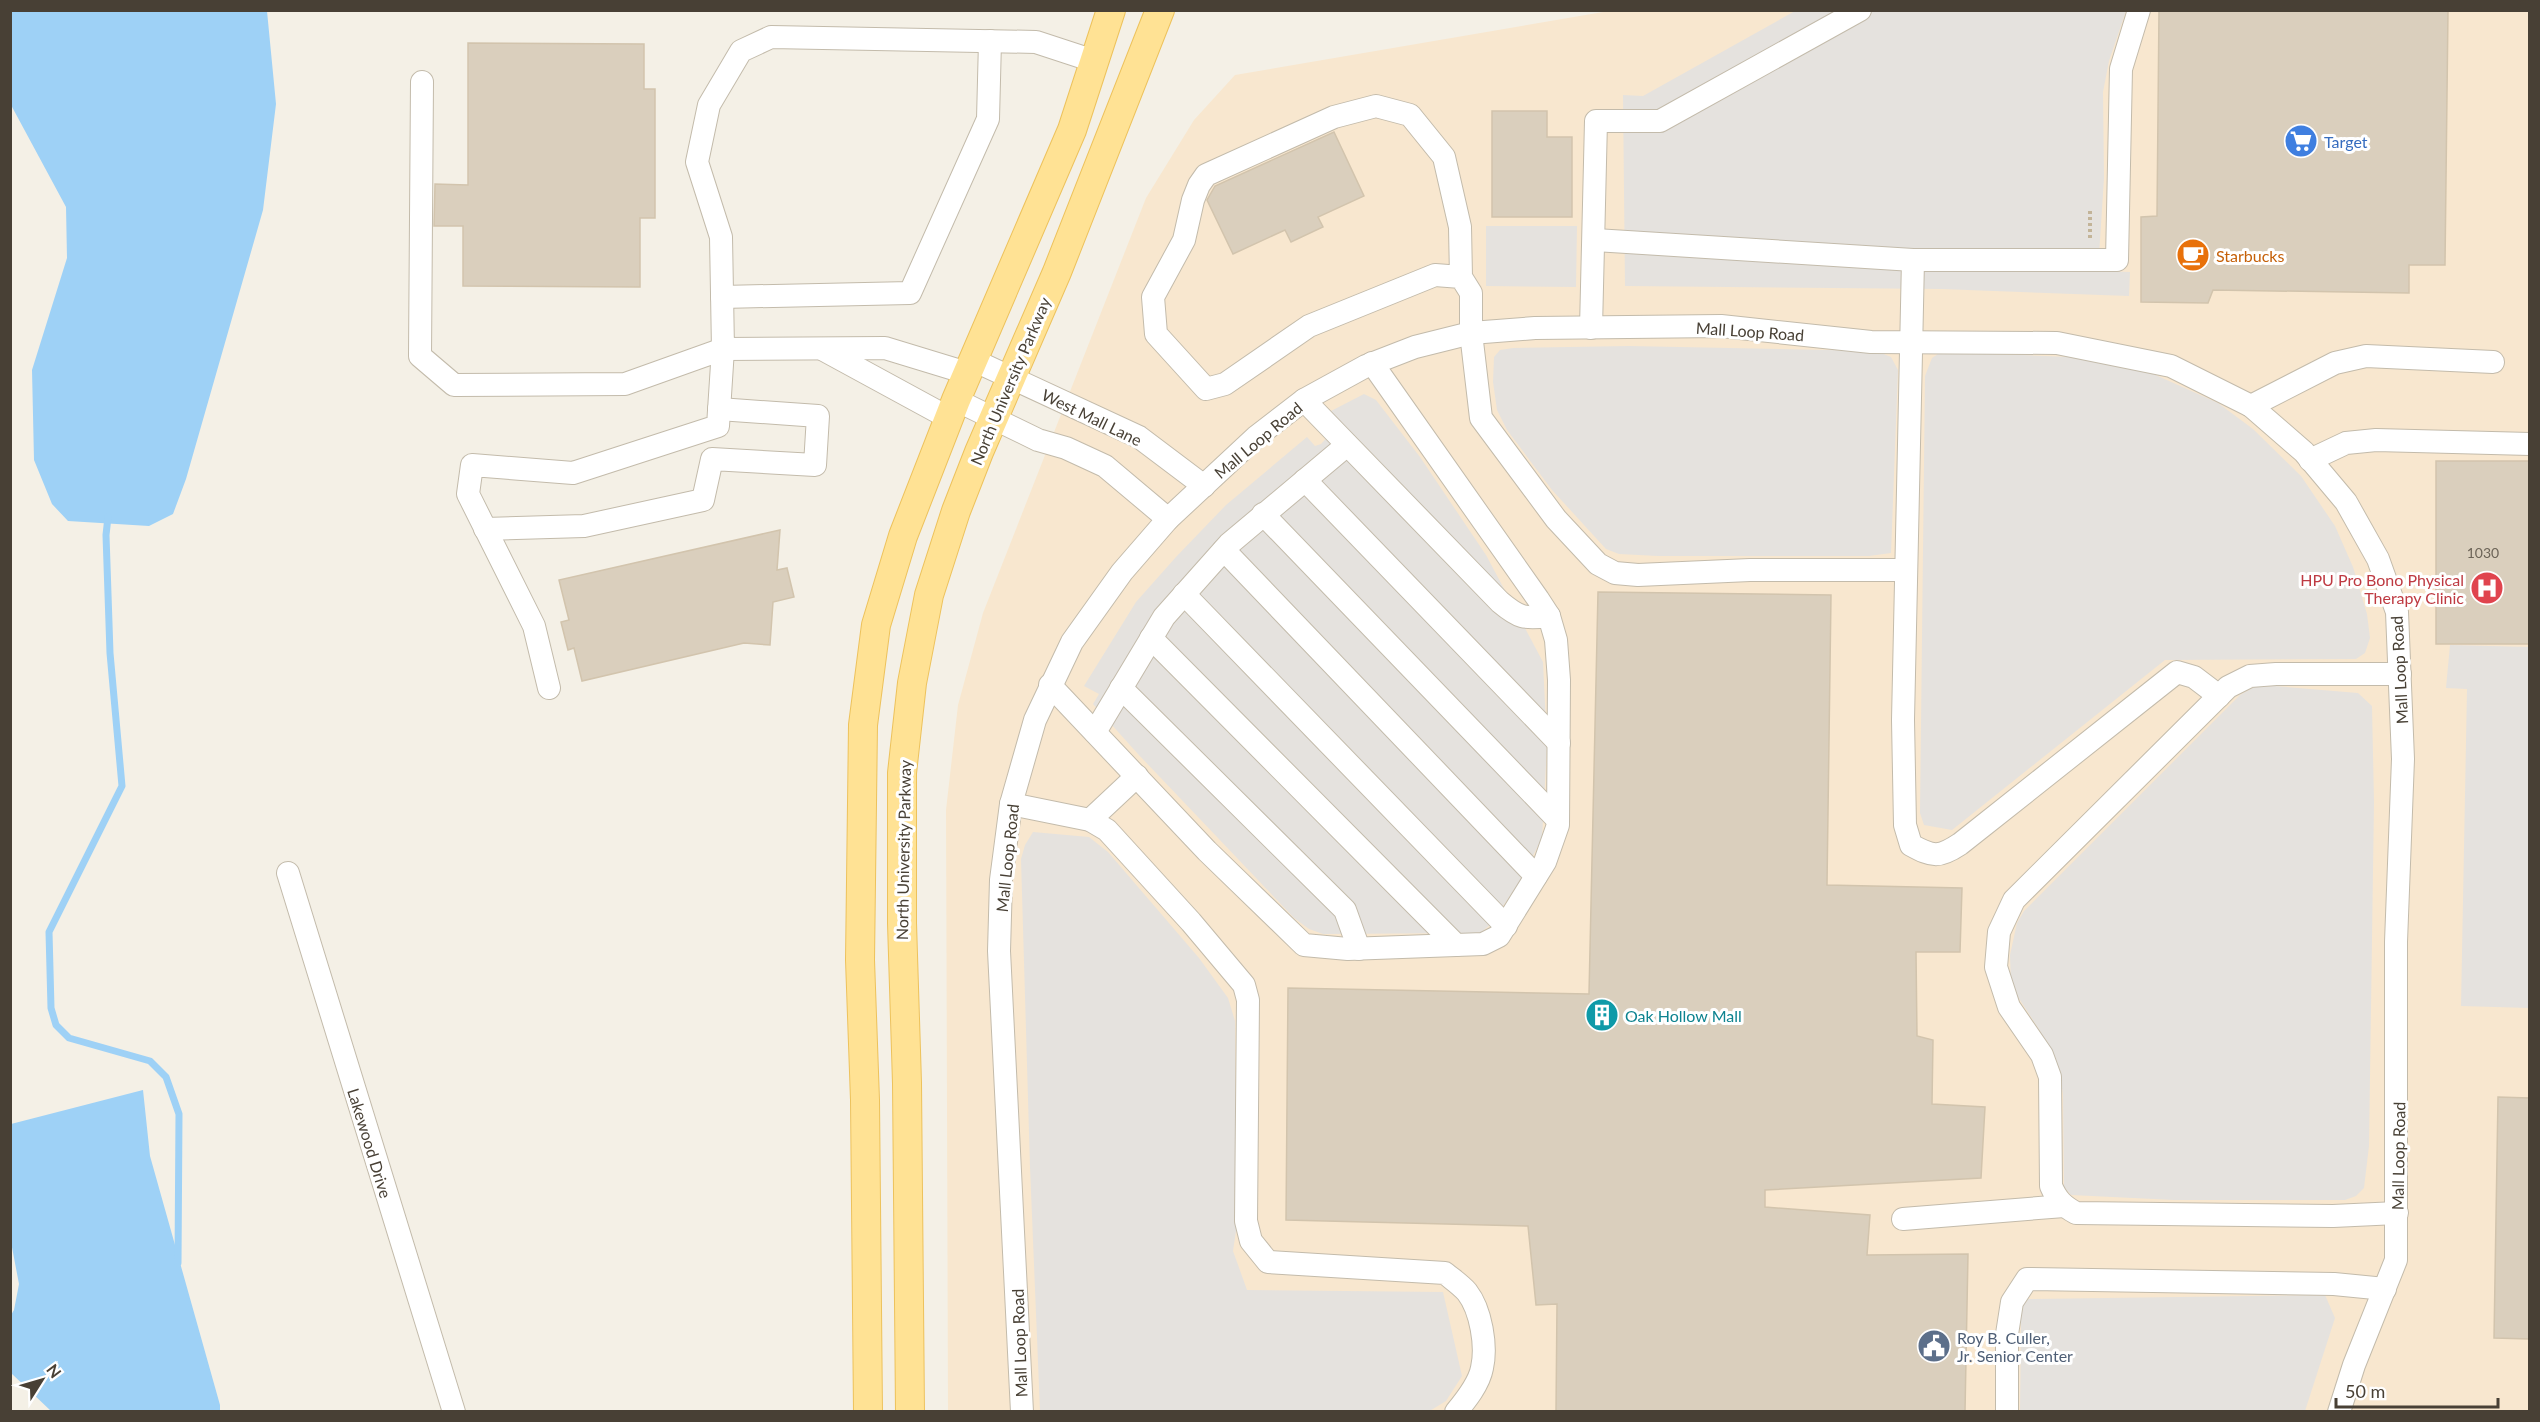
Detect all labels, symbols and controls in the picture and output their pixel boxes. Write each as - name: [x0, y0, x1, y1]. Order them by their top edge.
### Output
- supermarket icon: Target: [2283, 123, 2319, 159]
- place label: Target: [2324, 132, 2368, 151]
- cafe icon: Starbucks: [2175, 237, 2211, 273]
- place label: Starbucks: [2216, 246, 2284, 265]
- street label: North University Parkway: [966, 294, 1054, 468]
- street label: Mall Loop Road: [1695, 318, 1805, 344]
- street label: West Mall Lane: [1039, 385, 1145, 449]
- street label: Mall Loop Road: [1210, 398, 1306, 482]
- house number: 1030: [2467, 544, 2499, 561]
- place label: HPU Pro Bono Physical Therapy Clinic: [2300, 570, 2464, 607]
- hospital icon: HPU Pro Bono Physical Therapy Clinic: [2469, 570, 2505, 606]
- street label: Mall Loop Road: [2387, 615, 2411, 725]
- street label: North University Parkway: [892, 759, 914, 940]
- street label: Mall Loop Road: [992, 803, 1022, 913]
- building icon: Oak Hollow Mall: [1584, 997, 1620, 1033]
- place label: Oak Hollow Mall: [1625, 1006, 1742, 1025]
- street label: Lakewood Drive: [344, 1086, 396, 1200]
- street label: Mall Loop Road: [2388, 1102, 2408, 1210]
- street label: Mall Loop Road: [1008, 1288, 1030, 1398]
- public building icon: Roy B. Culler, Jr. Senior Center: [1916, 1328, 1952, 1364]
- place label: Roy B. Culler, Jr. Senior Center: [1957, 1328, 2073, 1365]
- north arrow: [12, 1350, 72, 1410]
- text: N: [43, 1360, 66, 1381]
- scale bar: [2336, 1371, 2498, 1409]
- text: 50 m: [2345, 1380, 2385, 1402]

